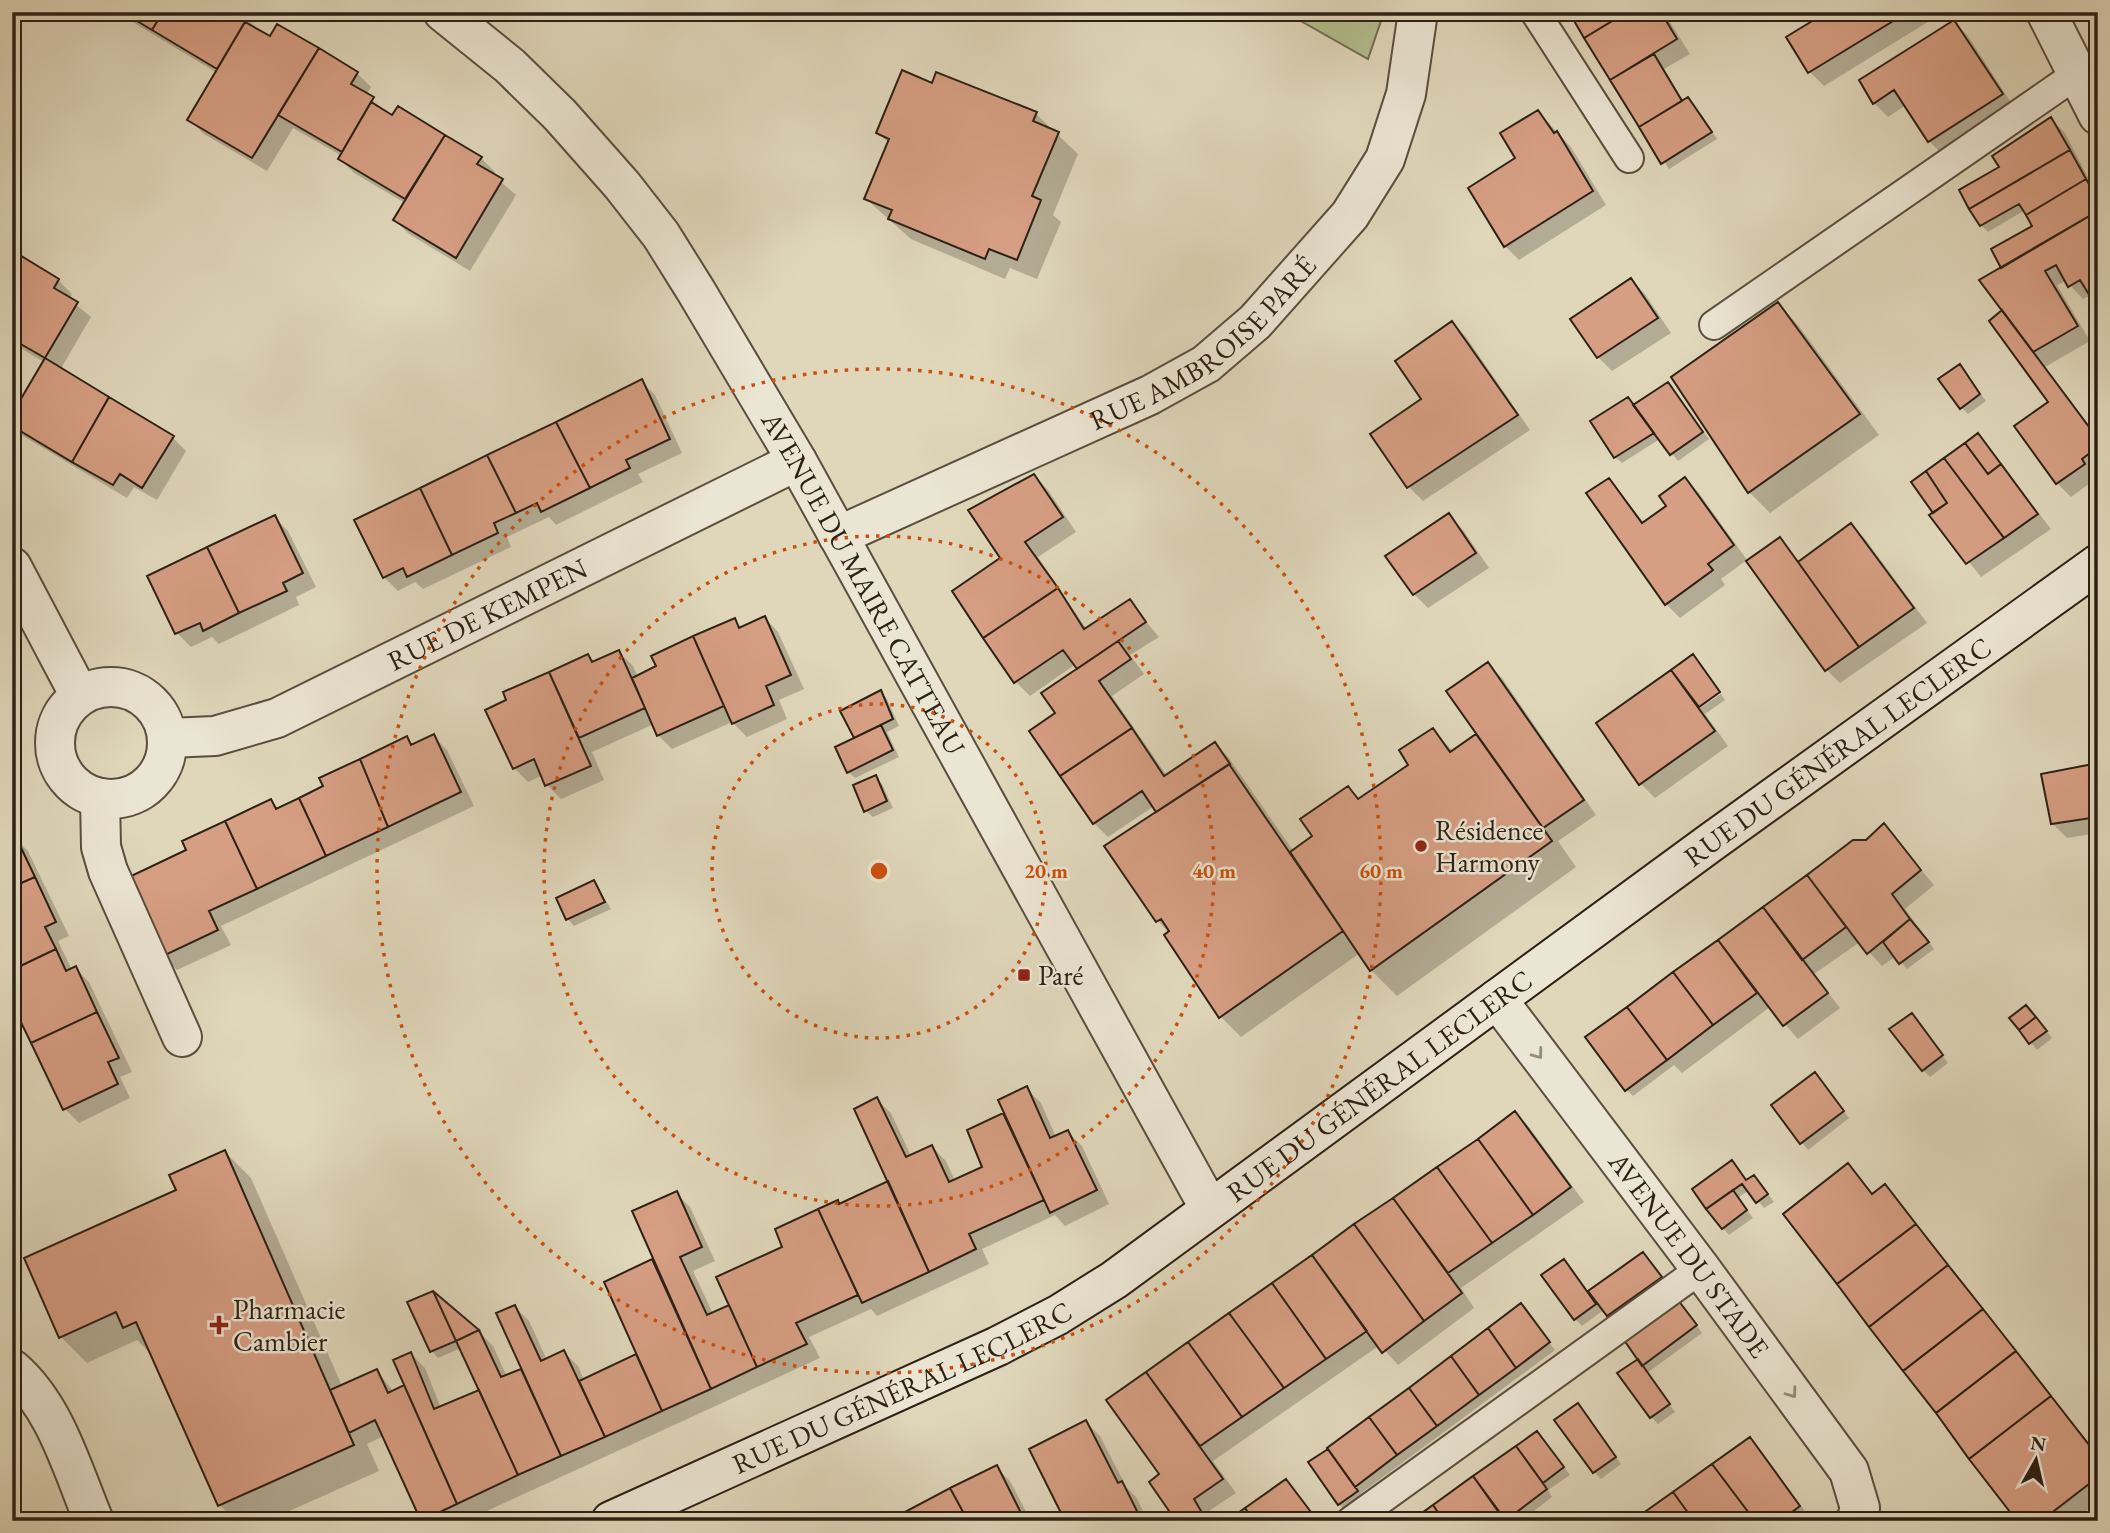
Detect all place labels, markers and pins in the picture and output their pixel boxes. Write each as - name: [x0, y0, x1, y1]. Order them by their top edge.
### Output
- place label: Résidence Harmony: [1435, 812, 1543, 880]
- marker: Résidence Harmony: [1413, 838, 1429, 854]
- centre of rings: [867, 859, 891, 883]
- place label: Paré: [1038, 957, 1084, 993]
- marker: Paré: [1016, 967, 1032, 983]
- place label: Pharmacie Cambier: [233, 1291, 346, 1359]
- marker: Pharmacie Cambier: [211, 1317, 227, 1333]

